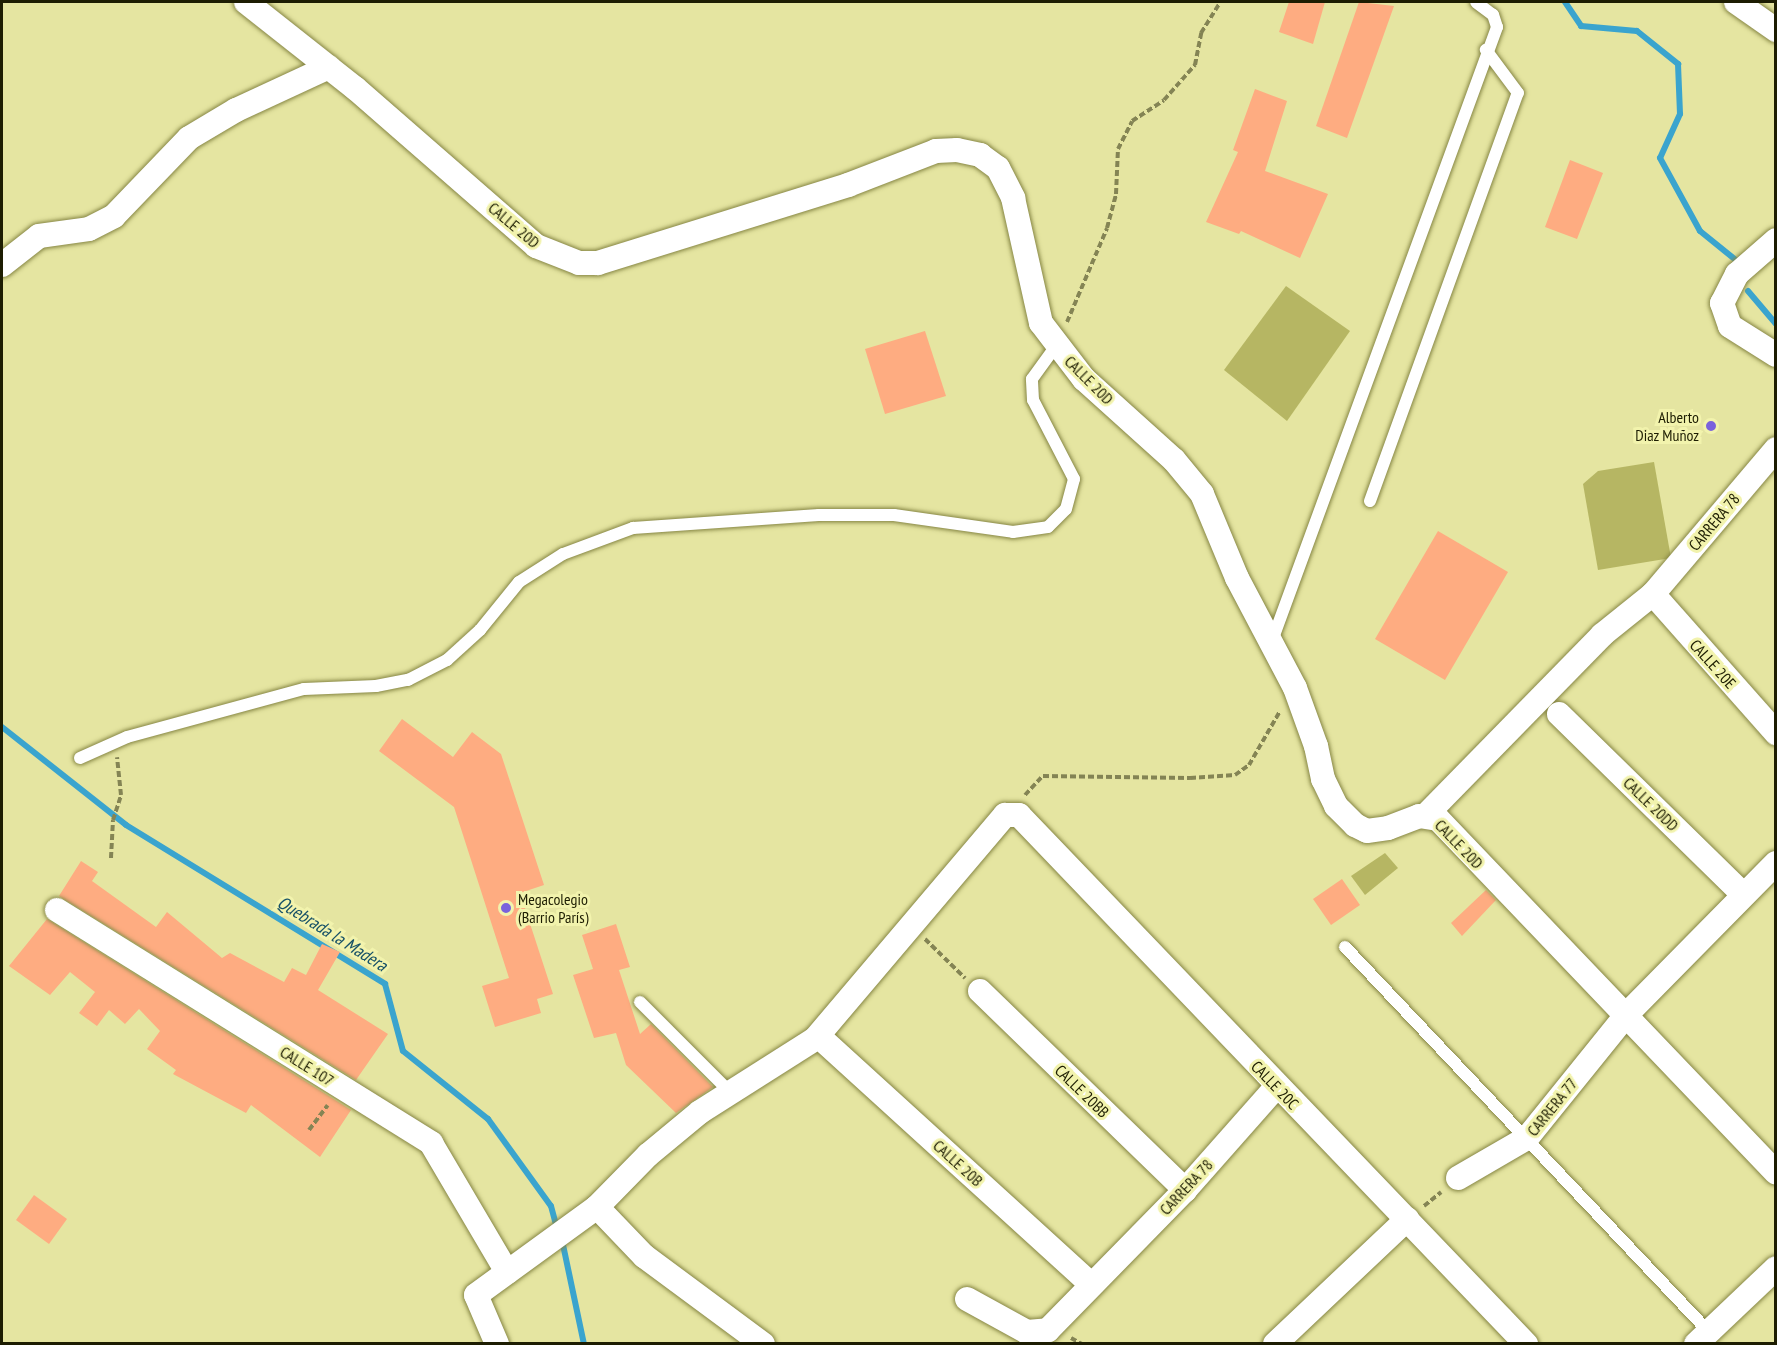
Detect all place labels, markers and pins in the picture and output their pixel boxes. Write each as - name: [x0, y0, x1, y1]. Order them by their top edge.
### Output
- place label: Alberto Diaz Muñoz: [1635, 407, 1699, 445]
- marker: Alberto Diaz Muñoz: [1704, 419, 1718, 433]
- place label: Megacolegio (Barrio París): [518, 889, 588, 927]
- marker: Megacolegio (Barrio París): [499, 901, 513, 915]

